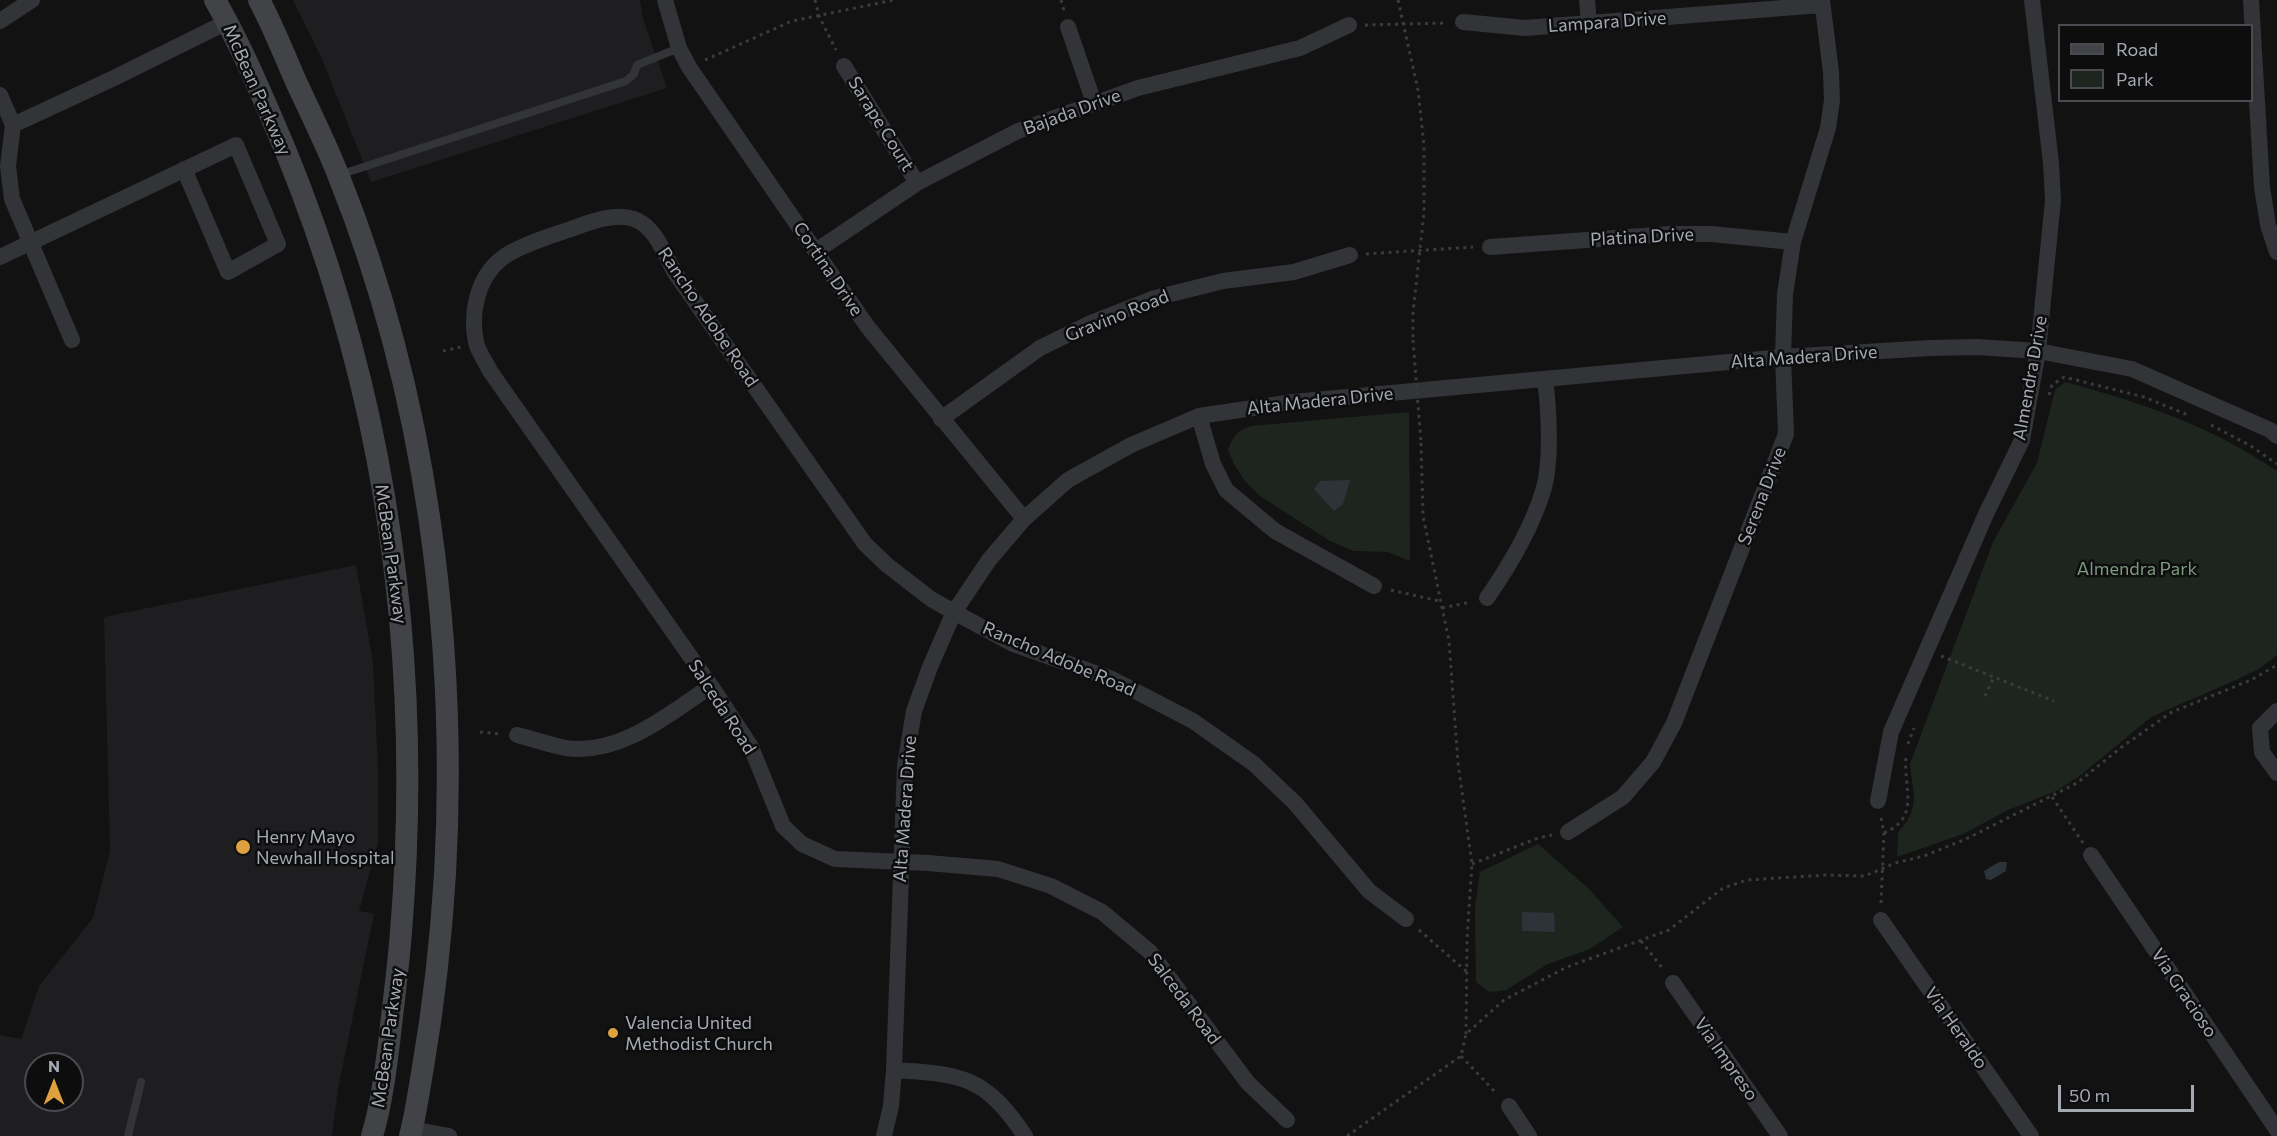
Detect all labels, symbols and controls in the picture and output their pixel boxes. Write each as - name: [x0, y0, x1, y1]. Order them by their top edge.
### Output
- street label: Lampara Drive: [1547, 7, 1667, 37]
- street label: McBean Parkway: [219, 21, 295, 159]
- legend: [2058, 24, 2253, 102]
- text: Road: [2116, 38, 2158, 60]
- text: Park: [2116, 68, 2154, 90]
- street label: Sarape Court: [843, 73, 919, 175]
- street label: Bajada Drive: [1020, 84, 1124, 140]
- street label: Cortina Drive: [789, 218, 867, 320]
- street label: Platina Drive: [1590, 223, 1694, 251]
- street label: Rancho Adobe Road: [653, 243, 763, 391]
- street label: Gravino Road: [1062, 285, 1172, 347]
- street label: Almendra Drive: [2008, 314, 2052, 442]
- street label: Alta Madera Drive: [1730, 341, 1878, 373]
- street label: Alta Madera Drive: [1246, 383, 1394, 419]
- street label: Serena Drive: [1733, 444, 1791, 548]
- street label: McBean Parkway: [371, 483, 411, 625]
- park label: Almendra Park: [2077, 558, 2197, 580]
- street label: Rancho Adobe Road: [979, 617, 1139, 701]
- street label: Salceda Road: [683, 656, 761, 758]
- street label: Alta Madera Drive: [889, 735, 921, 883]
- place label: Henry Mayo Newhall Hospital: [256, 826, 394, 868]
- marker: Henry Mayo Newhall Hospital: [234, 838, 252, 856]
- street label: Via Gracioso: [2146, 944, 2222, 1042]
- street label: Salceda Road: [1143, 949, 1225, 1049]
- street label: McBean Parkway: [368, 967, 408, 1109]
- street label: Via Heraldo: [1920, 983, 1992, 1073]
- place label: Valencia United Methodist Church: [625, 1012, 773, 1054]
- street label: Via Impreso: [1689, 1013, 1763, 1105]
- marker: Valencia United Methodist Church: [606, 1026, 620, 1040]
- north arrow: [24, 1052, 84, 1112]
- text: N: [48, 1056, 60, 1075]
- scale bar: [2061, 1073, 2198, 1111]
- text: 50 m: [2069, 1084, 2110, 1106]

